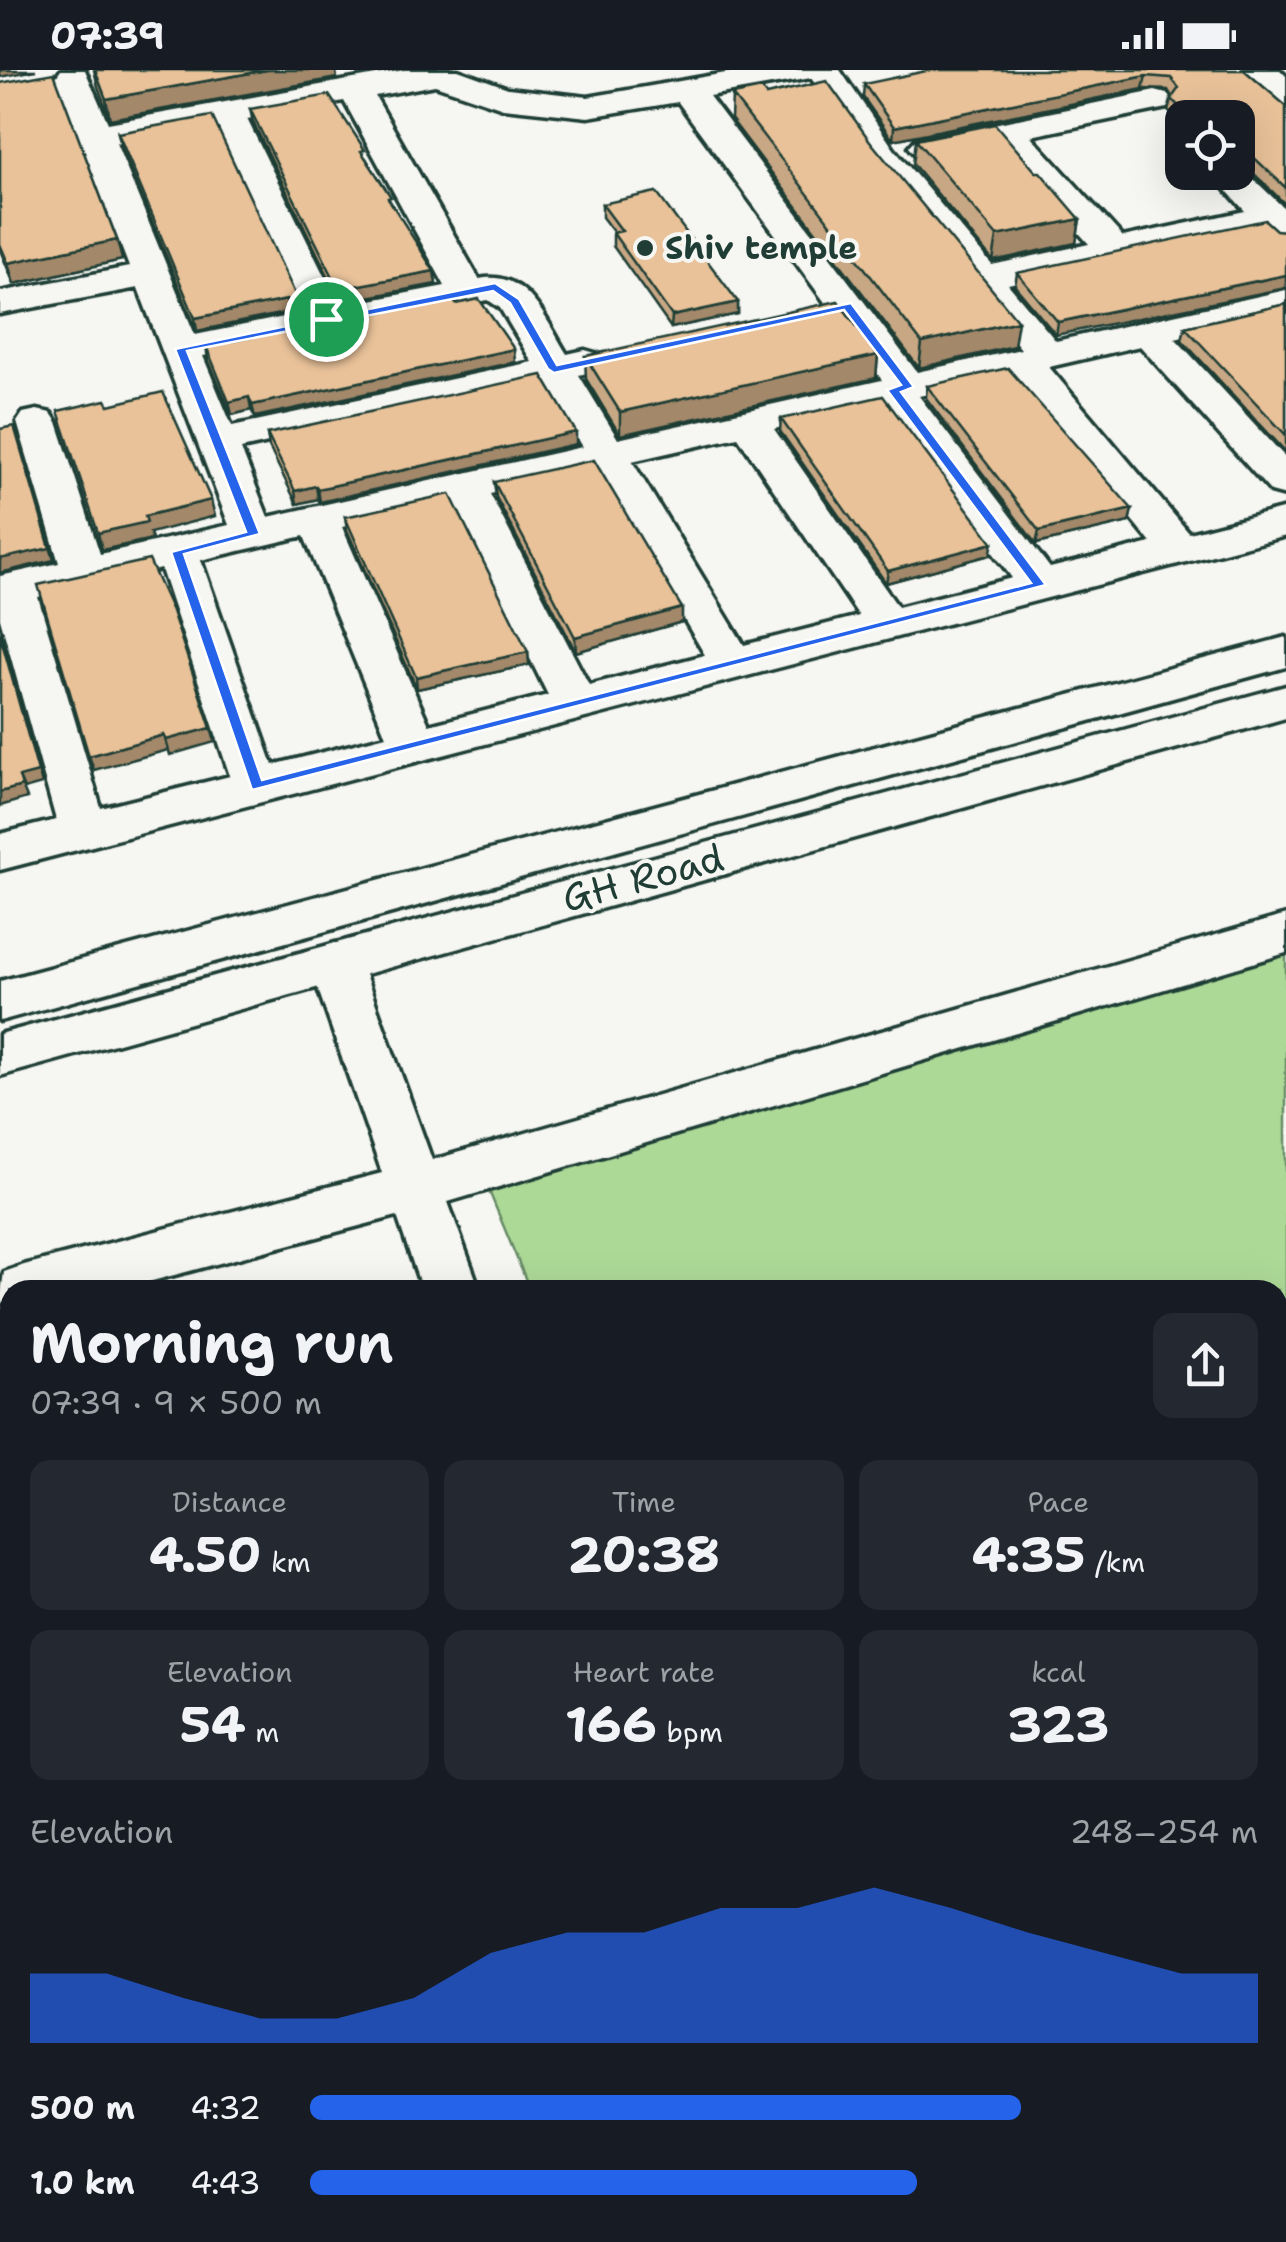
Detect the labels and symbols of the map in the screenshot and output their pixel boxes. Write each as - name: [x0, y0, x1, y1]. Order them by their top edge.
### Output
- place label: Shiv temple: [665, 226, 857, 269]
- marker: Shiv temple: [634, 237, 656, 259]
- pin: [284, 277, 369, 362]
- street label: GH Road: [557, 832, 729, 924]

